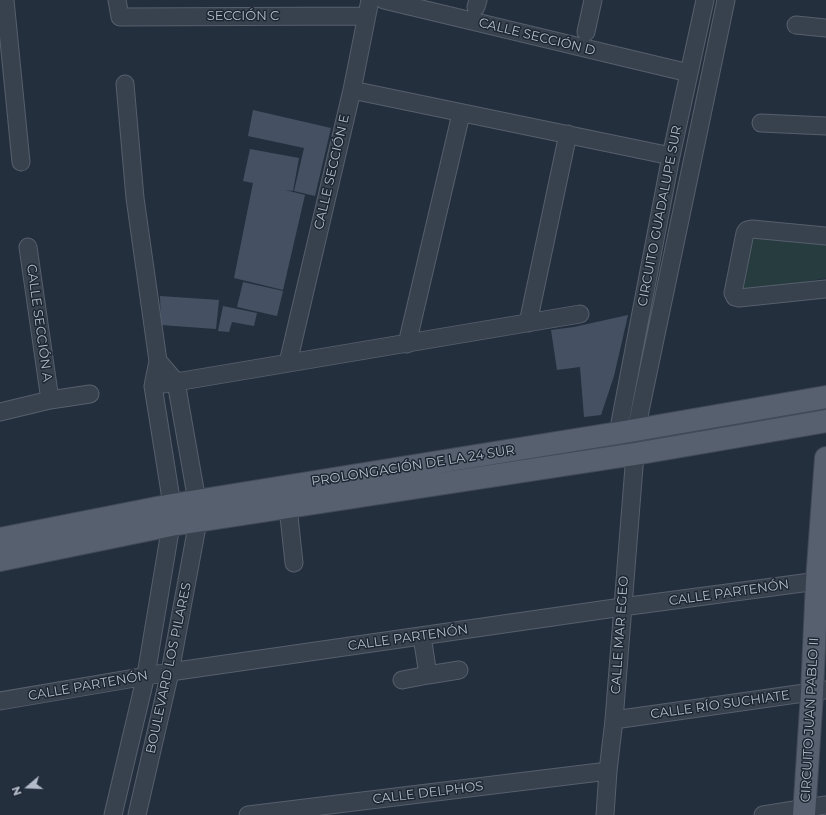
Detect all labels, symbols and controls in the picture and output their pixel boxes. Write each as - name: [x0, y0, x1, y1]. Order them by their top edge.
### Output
- street label: SECCIÓN C: [207, 8, 279, 24]
- street label: CALLE SECCIÓN D: [477, 15, 597, 59]
- street label: CALLE SECCIÓN E: [311, 113, 353, 231]
- street label: CIRCUITO GUADALUPE SUR: [635, 124, 685, 308]
- street label: CALLE SECCIÓN A: [23, 263, 55, 383]
- street label: PROLONGACIÓN DE LA 24 SUR: [310, 442, 516, 490]
- street label: CALLE MAR EGEO: [608, 575, 632, 695]
- street label: CALLE PARTENÓN: [668, 577, 790, 609]
- street label: BOULEVARD LOS PILARES: [143, 581, 195, 755]
- street label: CALLE PARTENÓN: [347, 622, 469, 654]
- street label: CIRCUITO JUAN PABLO II: [798, 637, 822, 803]
- street label: CALLE PARTENÓN: [27, 668, 149, 704]
- street label: CALLE RÍO SUCHIATE: [649, 688, 791, 722]
- north arrow: [8, 767, 48, 807]
- street label: CALLE DELPHOS: [372, 778, 484, 808]
- text: N: [9, 784, 25, 797]

